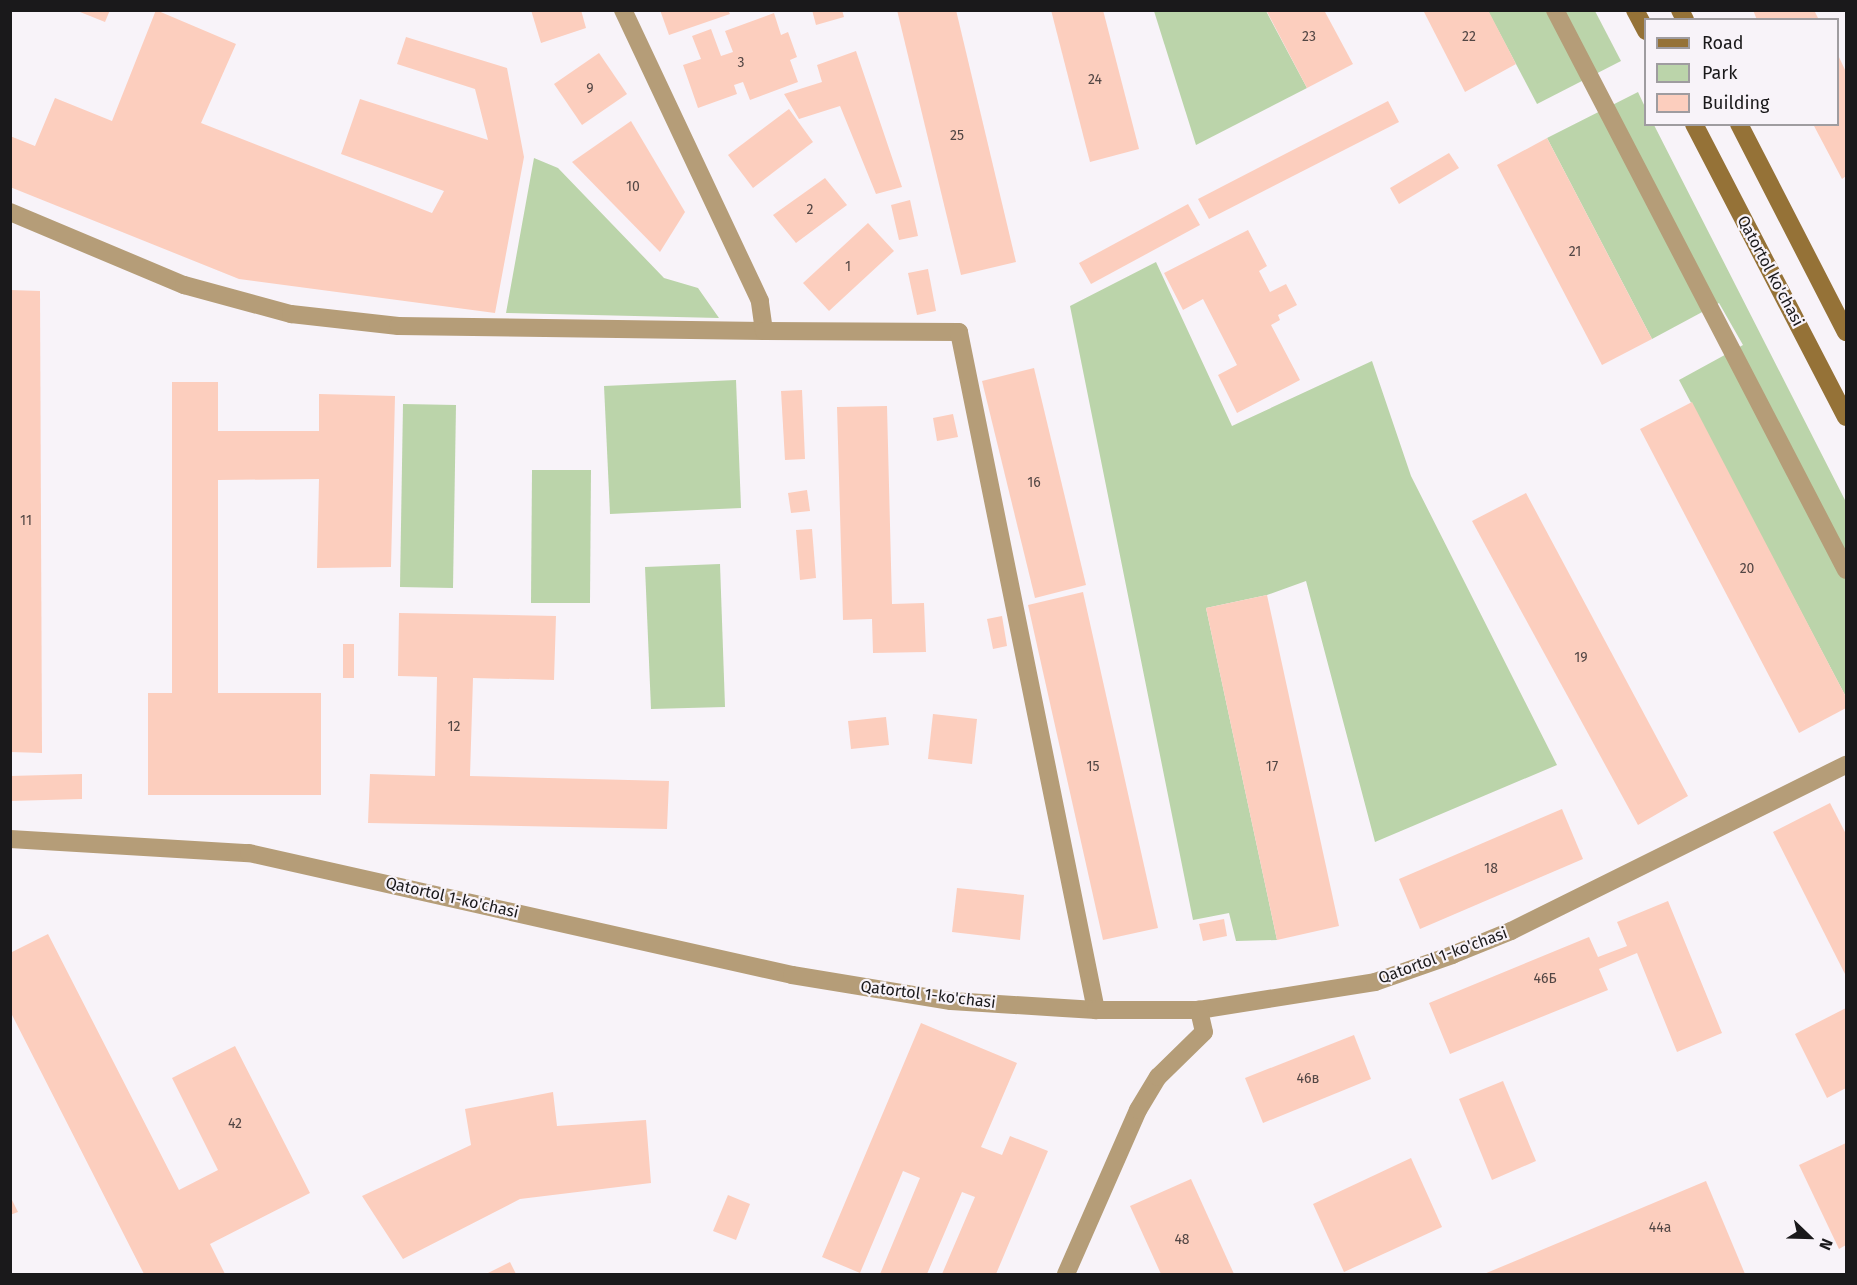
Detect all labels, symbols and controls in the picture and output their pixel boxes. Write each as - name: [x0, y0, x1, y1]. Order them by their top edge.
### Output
- legend: [1644, 18, 1839, 126]
- house number: 23: [1302, 29, 1316, 45]
- house number: 22: [1462, 29, 1476, 45]
- text: Road: [1702, 32, 1744, 54]
- house number: 3: [738, 55, 744, 71]
- text: Park: [1702, 62, 1737, 84]
- house number: 24: [1088, 72, 1102, 88]
- house number: 9: [586, 81, 594, 97]
- text: Building: [1702, 92, 1769, 114]
- house number: 25: [950, 128, 964, 144]
- house number: 10: [626, 179, 640, 195]
- house number: 2: [807, 202, 813, 218]
- street label: Qatortol ko'chasi: [1733, 212, 1807, 330]
- house number: 21: [1569, 244, 1581, 260]
- house number: 1: [845, 259, 851, 275]
- house number: 16: [1027, 475, 1041, 491]
- house number: 11: [20, 513, 32, 529]
- house number: 20: [1740, 561, 1754, 577]
- house number: 19: [1574, 650, 1588, 666]
- house number: 12: [448, 719, 460, 735]
- house number: 15: [1086, 759, 1100, 775]
- house number: 17: [1266, 759, 1278, 775]
- house number: 18: [1484, 861, 1498, 877]
- street label: Qatortol 1-ko'chasi: [384, 873, 520, 923]
- street label: Qatortol 1-ko'chasi: [1376, 924, 1510, 988]
- house number: 46Б: [1533, 971, 1557, 987]
- street label: Qatortol 1-ko'chasi: [859, 977, 997, 1013]
- house number: 46в: [1297, 1071, 1319, 1087]
- house number: 42: [228, 1116, 242, 1132]
- north arrow: [1779, 1207, 1839, 1267]
- house number: 44a: [1649, 1220, 1671, 1236]
- house number: 48: [1174, 1232, 1190, 1248]
- text: N: [1815, 1236, 1837, 1253]

